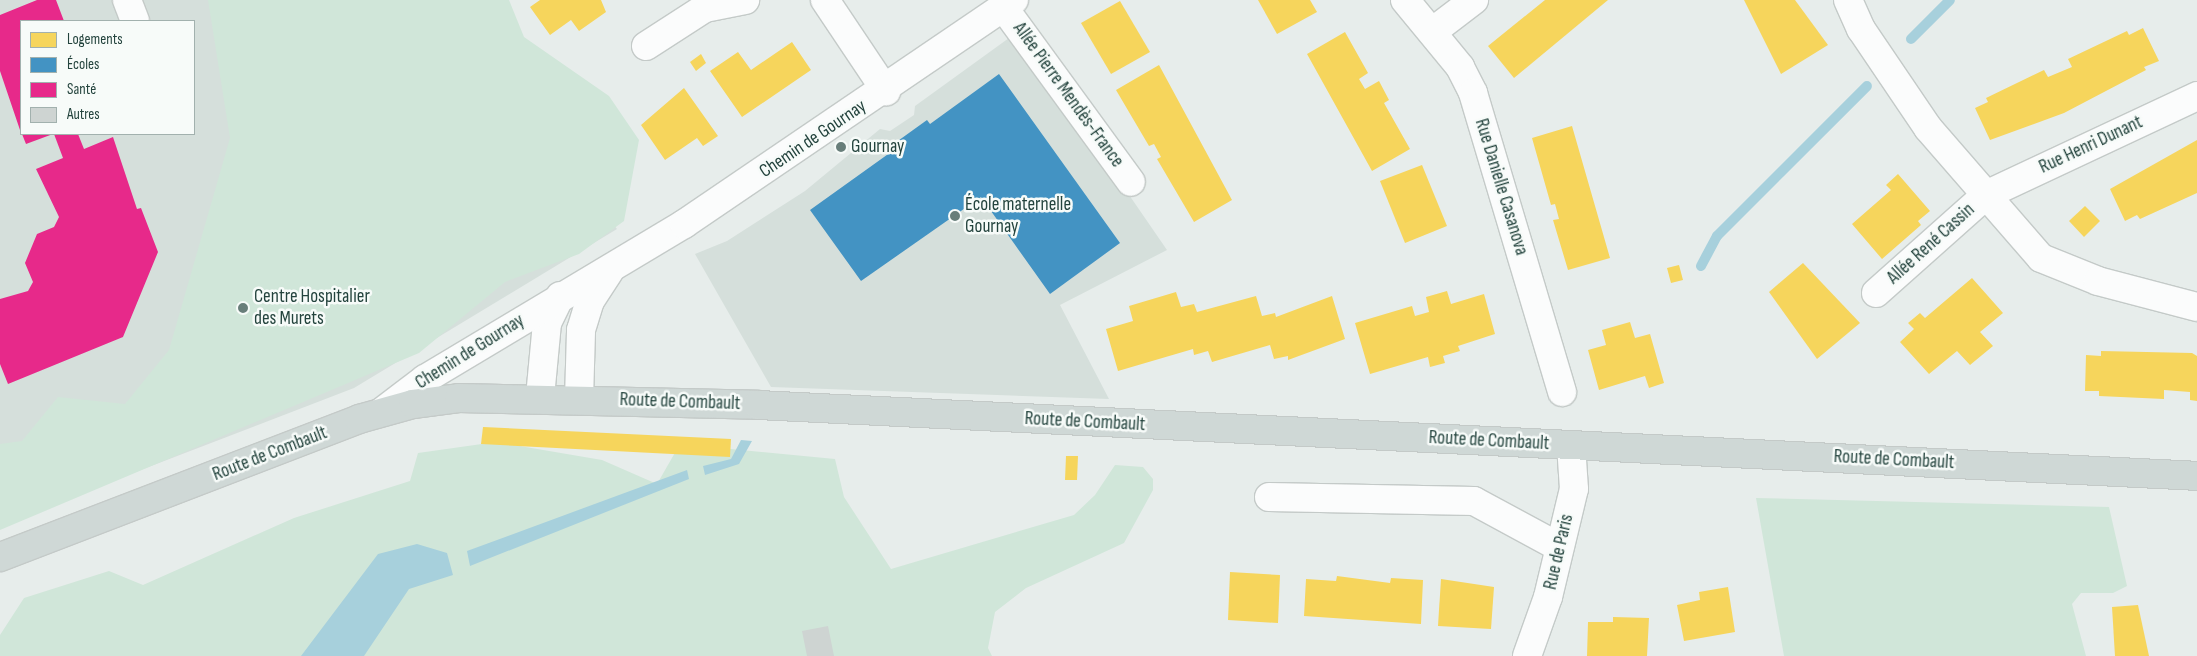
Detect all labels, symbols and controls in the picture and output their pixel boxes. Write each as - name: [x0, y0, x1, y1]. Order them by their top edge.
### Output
- street label: Allée Pierre Mendès-France: [1008, 18, 1128, 172]
- legend: [20, 20, 195, 135]
- text: Logements: [67, 30, 123, 49]
- text: Écoles: [67, 55, 99, 74]
- text: Santé: [67, 80, 96, 99]
- street label: Chemin de Gournay: [755, 95, 871, 183]
- text: Autres: [67, 105, 100, 124]
- street label: Rue Henri Dunant: [2036, 111, 2146, 179]
- street label: Rue Danielle Casanova: [1469, 116, 1533, 258]
- place label: Gournay: [851, 136, 904, 158]
- marker: Gournay: [835, 141, 847, 153]
- place label: École maternelle Gournay: [965, 194, 1071, 238]
- street label: Allée René Cassin: [1882, 199, 1980, 289]
- marker: École maternelle Gournay: [949, 210, 961, 222]
- place label: Centre Hospitalier des Murets: [254, 286, 370, 330]
- marker: Centre Hospitalier des Murets: [236, 301, 250, 315]
- street label: Chemin de Gournay: [411, 310, 529, 394]
- street label: Route de Combault: [619, 388, 741, 416]
- street label: Route de Combault: [1024, 407, 1146, 437]
- street label: Route de Combault: [210, 422, 330, 486]
- street label: Route de Combault: [1428, 426, 1550, 456]
- street label: Route de Combault: [1833, 445, 1955, 475]
- street label: Rue de Paris: [1539, 512, 1579, 592]

